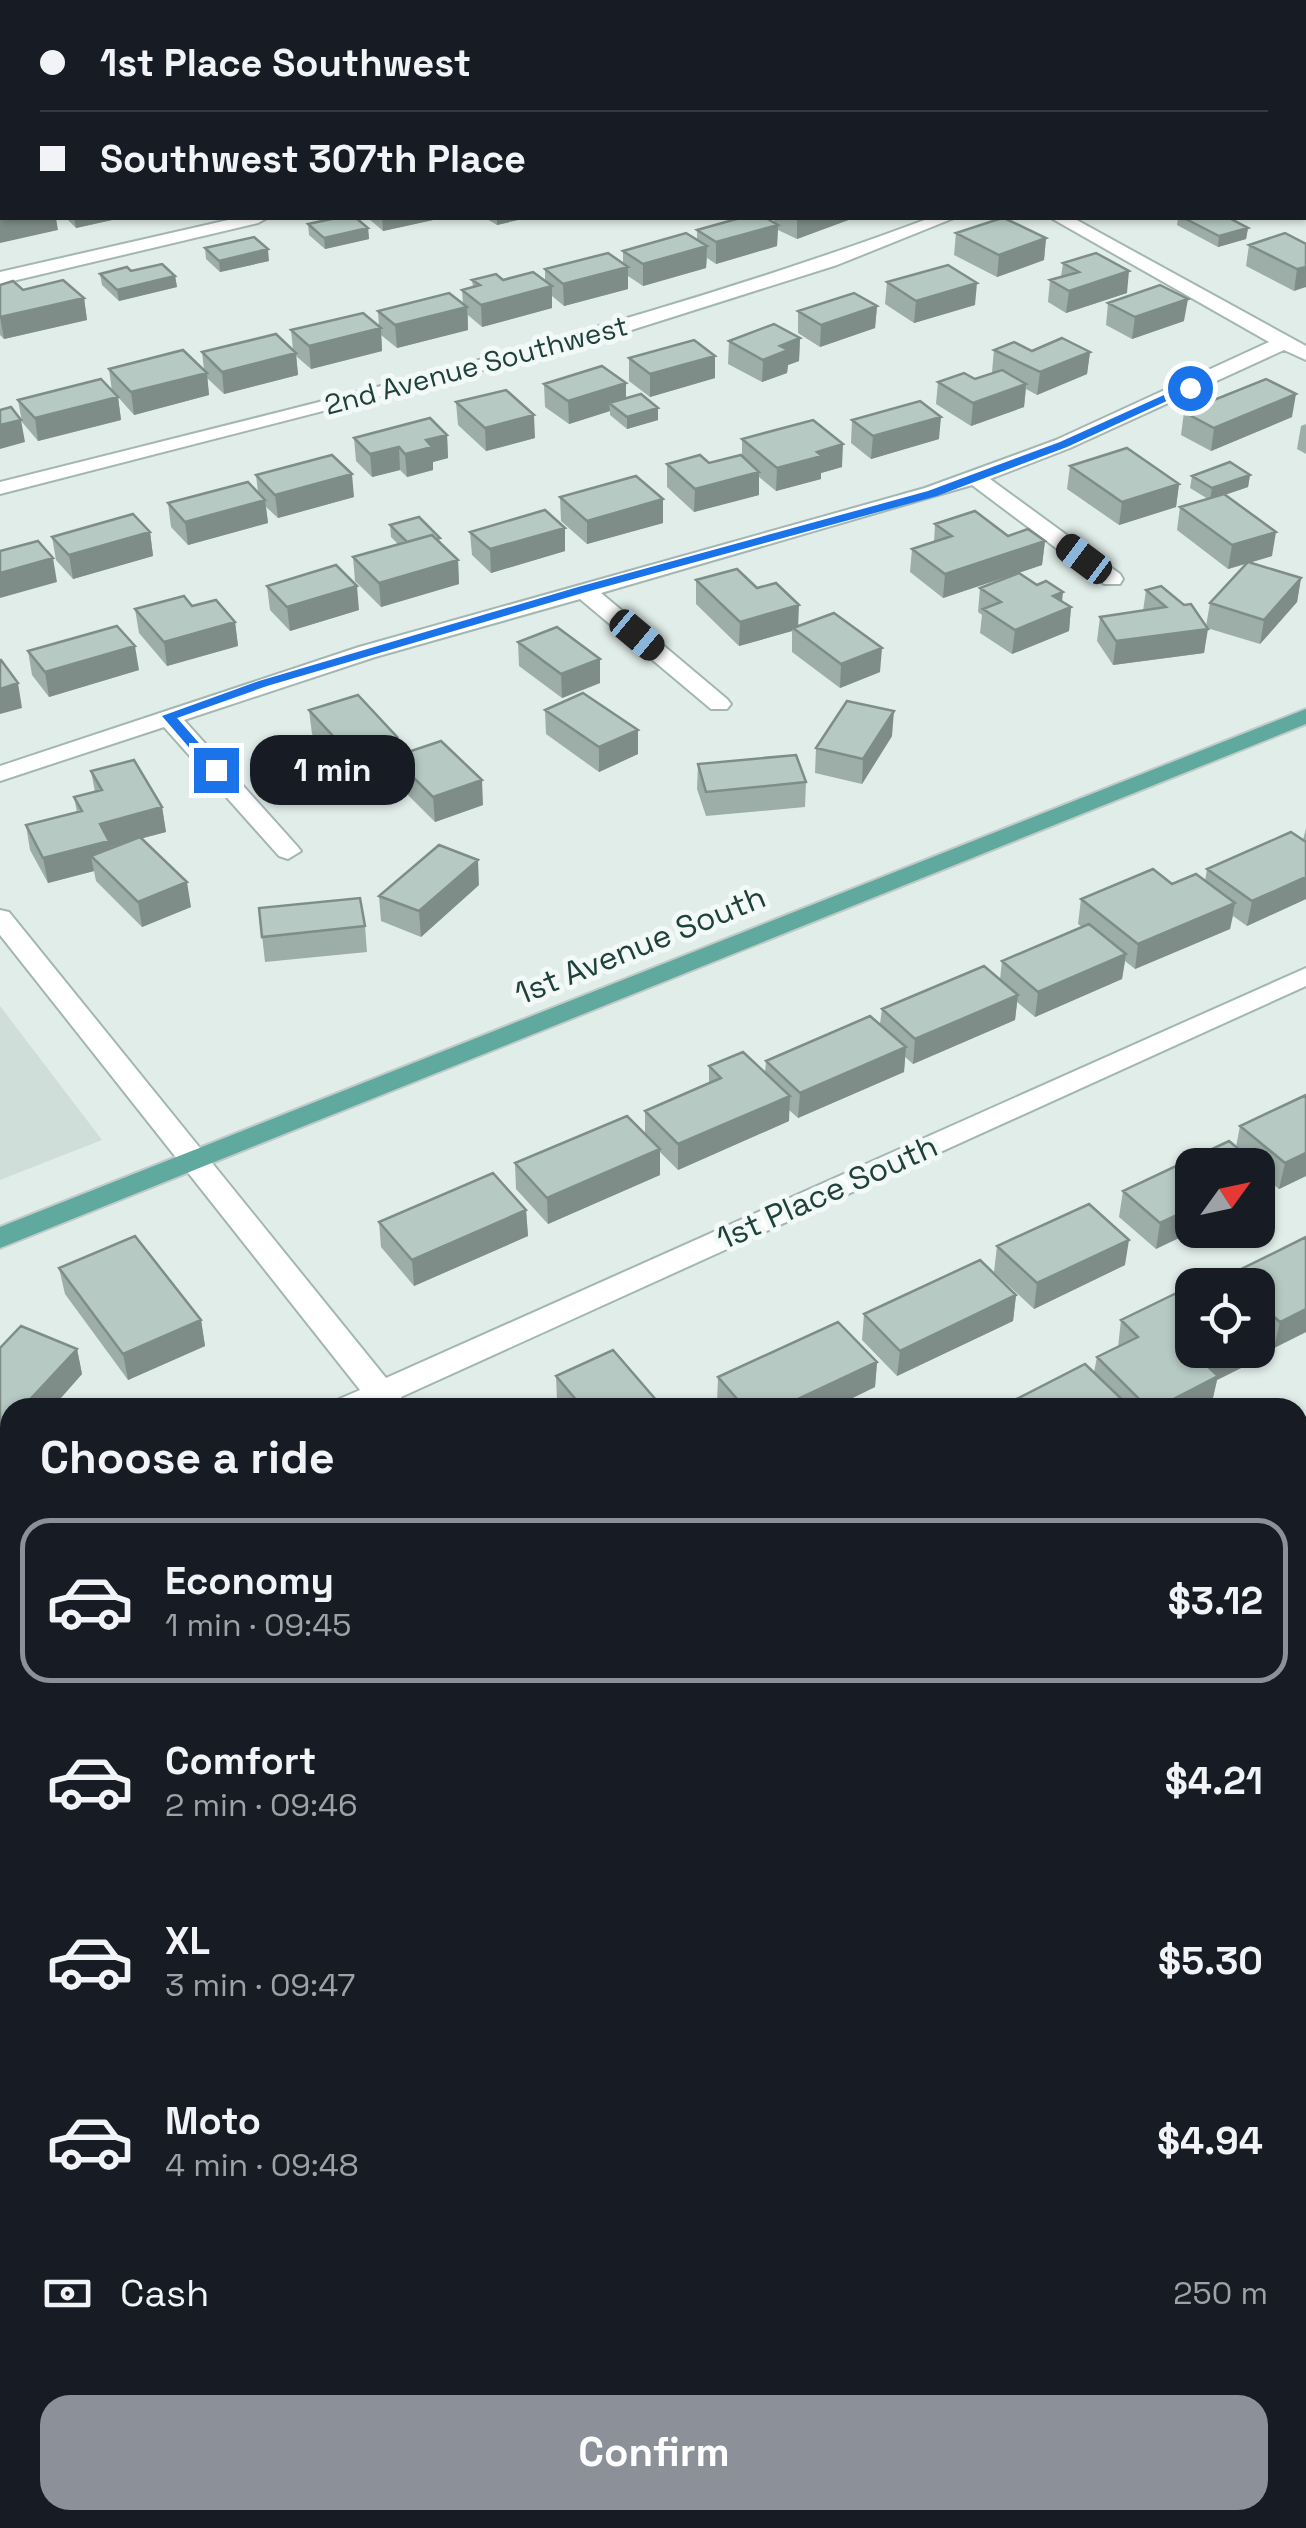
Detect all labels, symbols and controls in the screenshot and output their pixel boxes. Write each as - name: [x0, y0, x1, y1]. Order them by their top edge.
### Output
- text: 1st Place Southwest: [100, 39, 471, 87]
- text: Southwest 307th Place: [100, 135, 526, 183]
- street label: 2nd Avenue Southwest: [320, 307, 632, 423]
- route start: [1168, 366, 1213, 411]
- car: [1051, 529, 1117, 589]
- car: [604, 604, 670, 666]
- callout: 1 min: [251, 735, 416, 805]
- route end: [194, 748, 239, 793]
- text: 1 min: [293, 750, 372, 790]
- street label: 1st Avenue South: [509, 876, 771, 1014]
- street label: 1st Place South: [710, 1125, 944, 1259]
- north arrow: [1175, 1148, 1275, 1248]
- map controls: [1175, 1148, 1275, 1368]
- button: locate: [1175, 1268, 1275, 1368]
- text: Choose a ride: [40, 1429, 335, 1486]
- icon: car: [45, 1556, 135, 1646]
- text: Economy: [165, 1557, 334, 1605]
- text: $3.12: [1168, 1577, 1263, 1625]
- text: 1 min · 09:45: [165, 1605, 351, 1645]
- icon: car: [45, 1736, 135, 1826]
- text: Comfort: [165, 1737, 316, 1785]
- text: $4.21: [1165, 1757, 1263, 1805]
- text: 2 min · 09:46: [165, 1785, 358, 1825]
- icon: car: [45, 1916, 135, 2006]
- text: XL: [165, 1917, 210, 1965]
- text: $5.30: [1158, 1937, 1263, 1985]
- text: 3 min · 09:47: [165, 1965, 355, 2005]
- icon: car: [45, 2096, 135, 2186]
- text: Moto: [165, 2097, 261, 2145]
- text: $4.94: [1157, 2117, 1263, 2165]
- text: 4 min · 09:48: [165, 2145, 359, 2185]
- icon: cash: [40, 2266, 95, 2321]
- text: Cash: [120, 2269, 209, 2317]
- text: 250 m: [1173, 2273, 1268, 2313]
- button: Confirm: [40, 2395, 1268, 2510]

